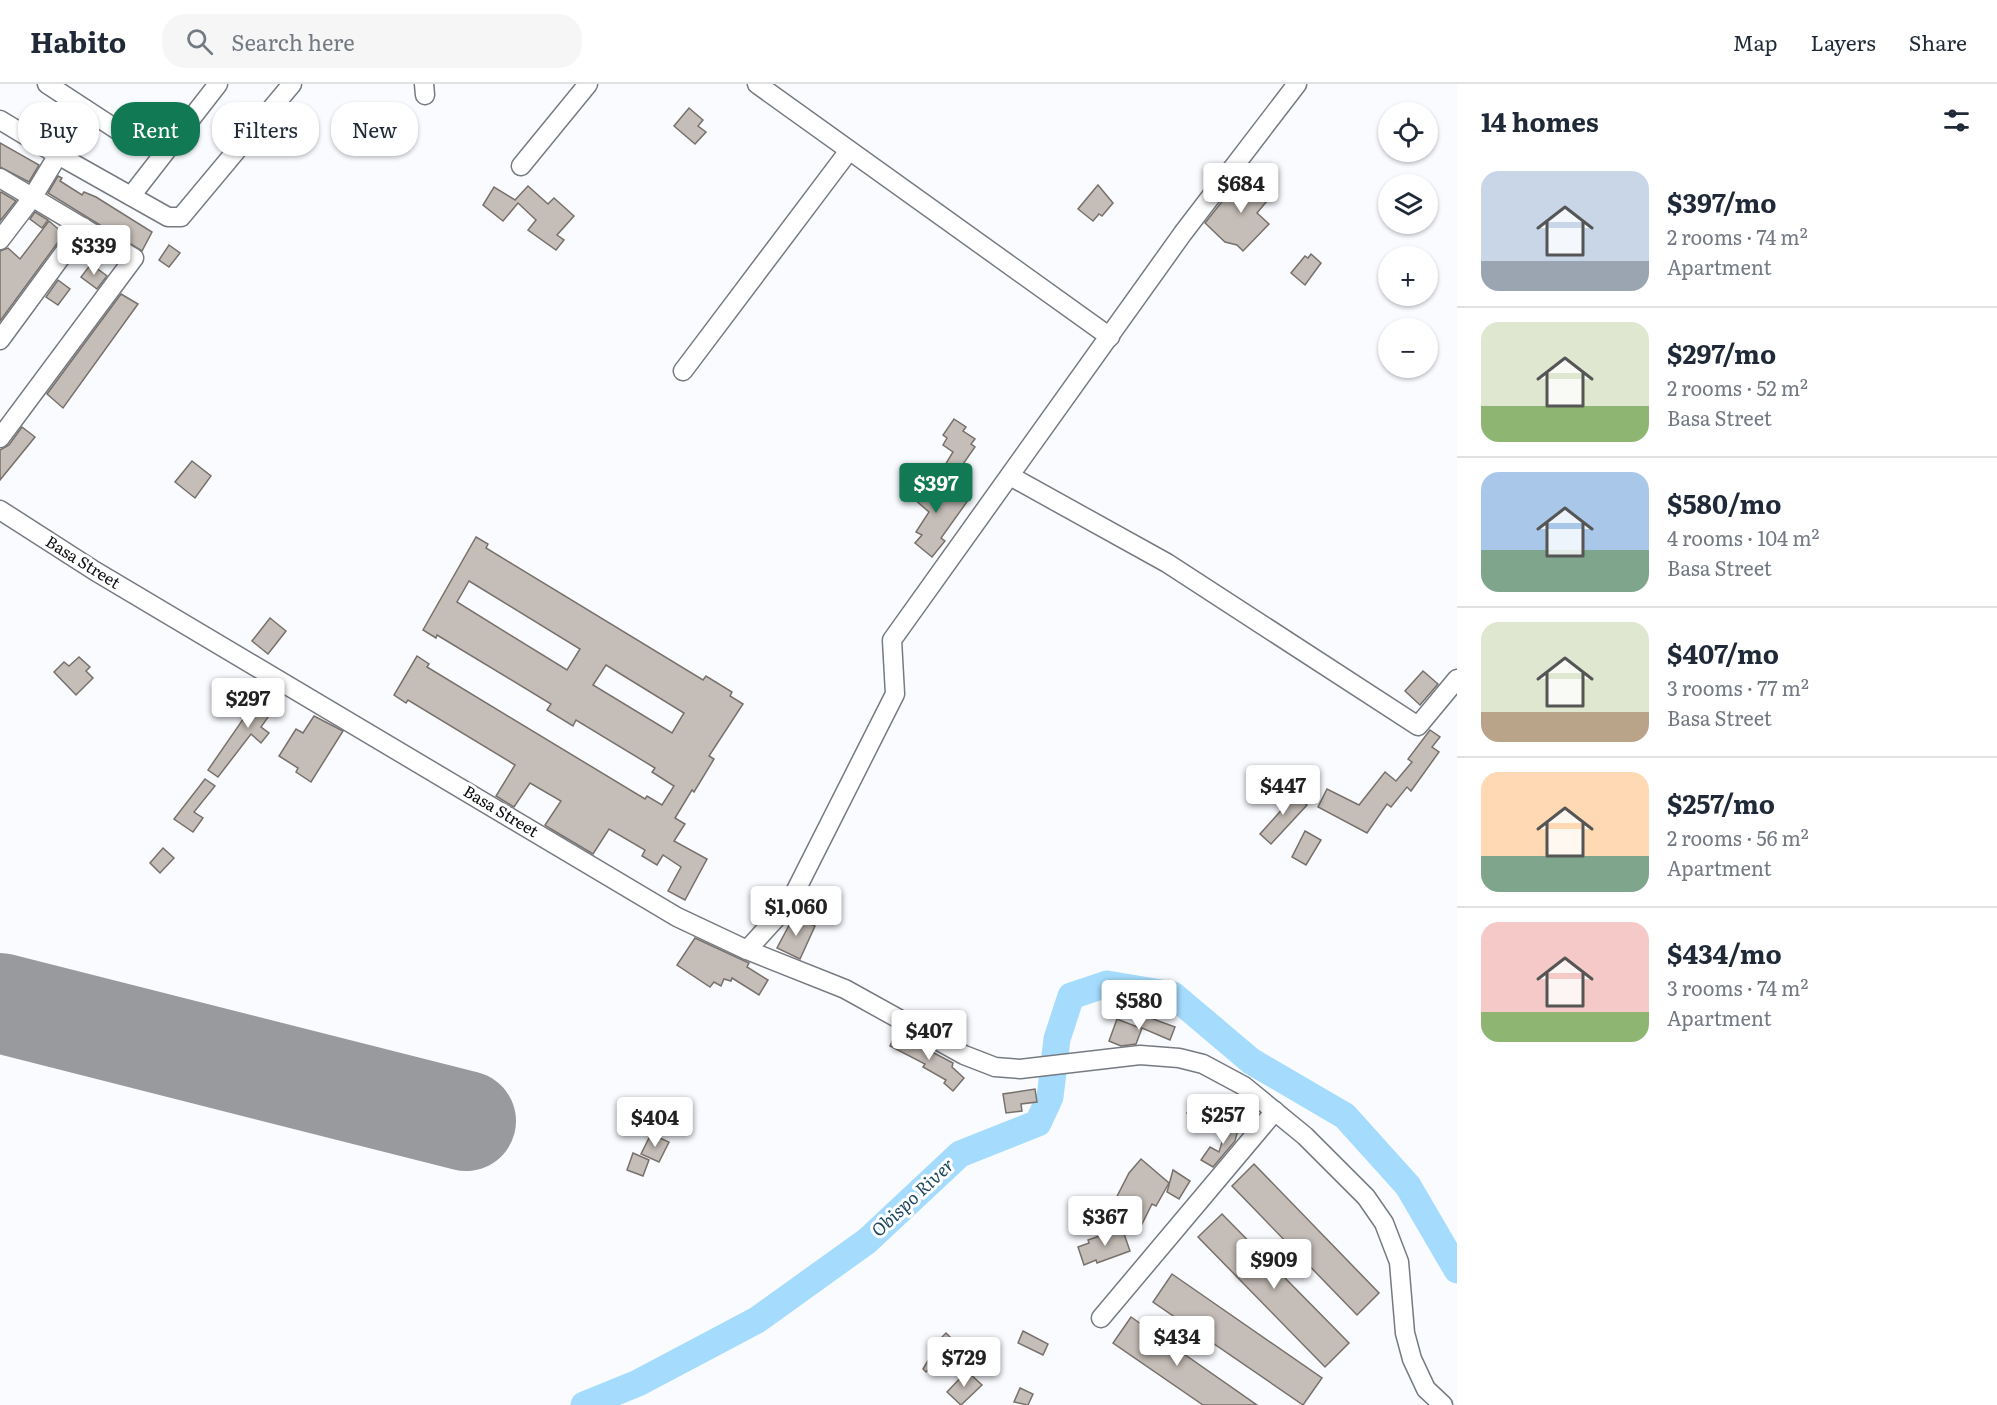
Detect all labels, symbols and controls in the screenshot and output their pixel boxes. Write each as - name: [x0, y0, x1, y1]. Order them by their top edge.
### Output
- search box: [162, 14, 582, 68]
- text: Habito: [30, 20, 126, 62]
- icon: search: [183, 25, 216, 58]
- text: Search here: [231, 25, 355, 58]
- text: Map: [1733, 26, 1778, 57]
- text: Layers: [1811, 26, 1876, 57]
- text: Share: [1909, 26, 1967, 57]
- text: 14 homes: [1481, 101, 1599, 140]
- chip: Buy: [18, 102, 99, 156]
- chip: Rent: [111, 102, 200, 156]
- chip: Filters: [212, 102, 319, 156]
- chip: New: [331, 102, 418, 156]
- map controls: [1378, 102, 1438, 378]
- button: locate: [1378, 102, 1438, 162]
- icon: filters: [1940, 104, 1973, 137]
- pin: $684: [1205, 163, 1277, 214]
- text: $684: [1217, 167, 1265, 197]
- button: layers: [1378, 174, 1438, 234]
- text: $397/mo: [1667, 182, 1777, 221]
- icon: home: [1529, 195, 1601, 267]
- text: 2 rooms · 74 m²: [1667, 221, 1808, 251]
- pin: $339: [58, 225, 130, 276]
- text: $339: [71, 229, 117, 259]
- button: +: [1378, 246, 1438, 306]
- text: Apartment: [1667, 251, 1772, 281]
- button: −: [1378, 318, 1438, 378]
- text: $297/mo: [1667, 333, 1776, 372]
- icon: home: [1529, 346, 1601, 418]
- text: 2 rooms · 52 m²: [1667, 372, 1808, 402]
- text: Basa Street: [1667, 402, 1772, 432]
- pin: $397: [900, 463, 972, 514]
- text: $397: [913, 467, 959, 497]
- text: $580/mo: [1667, 483, 1781, 522]
- icon: home: [1529, 496, 1601, 568]
- text: 4 rooms · 104 m²: [1667, 522, 1819, 552]
- street label: Basa Street: [42, 529, 126, 594]
- text: Basa Street: [1667, 552, 1772, 582]
- text: $407/mo: [1667, 633, 1779, 672]
- icon: home: [1529, 646, 1601, 718]
- text: 3 rooms · 77 m²: [1667, 672, 1809, 702]
- pin: $297: [212, 678, 284, 729]
- text: $297: [226, 682, 270, 712]
- text: Basa Street: [1667, 702, 1772, 732]
- pin: $447: [1247, 765, 1319, 816]
- text: $447: [1260, 769, 1306, 799]
- street label: Basa Street: [459, 778, 544, 842]
- text: $257/mo: [1667, 783, 1775, 822]
- icon: home: [1529, 796, 1601, 868]
- text: 2 rooms · 56 m²: [1667, 822, 1809, 852]
- text: Apartment: [1667, 852, 1772, 882]
- pin: $1,060: [747, 886, 845, 937]
- text: $1,060: [764, 890, 828, 920]
- text: $434/mo: [1667, 933, 1782, 972]
- icon: home: [1529, 946, 1601, 1018]
- text: 3 rooms · 74 m²: [1667, 972, 1808, 1002]
- pin: $580: [1103, 980, 1175, 1031]
- text: $580: [1116, 984, 1162, 1014]
- text: Apartment: [1667, 1002, 1772, 1032]
- pin: $407: [893, 1010, 965, 1061]
- text: $407: [906, 1014, 953, 1044]
- pin: $257: [1187, 1094, 1259, 1145]
- pin: $404: [619, 1097, 691, 1148]
- text: $257: [1201, 1098, 1245, 1128]
- text: $404: [631, 1101, 679, 1131]
- water label: Obispo River: [864, 1151, 960, 1243]
- pin: $367: [1069, 1196, 1141, 1247]
- text: $367: [1082, 1200, 1128, 1230]
- pin: $909: [1238, 1239, 1310, 1290]
- text: $909: [1250, 1243, 1298, 1273]
- pin: $434: [1141, 1316, 1213, 1367]
- text: $434: [1153, 1320, 1201, 1350]
- pin: $729: [928, 1337, 1000, 1388]
- text: $729: [941, 1341, 987, 1371]

